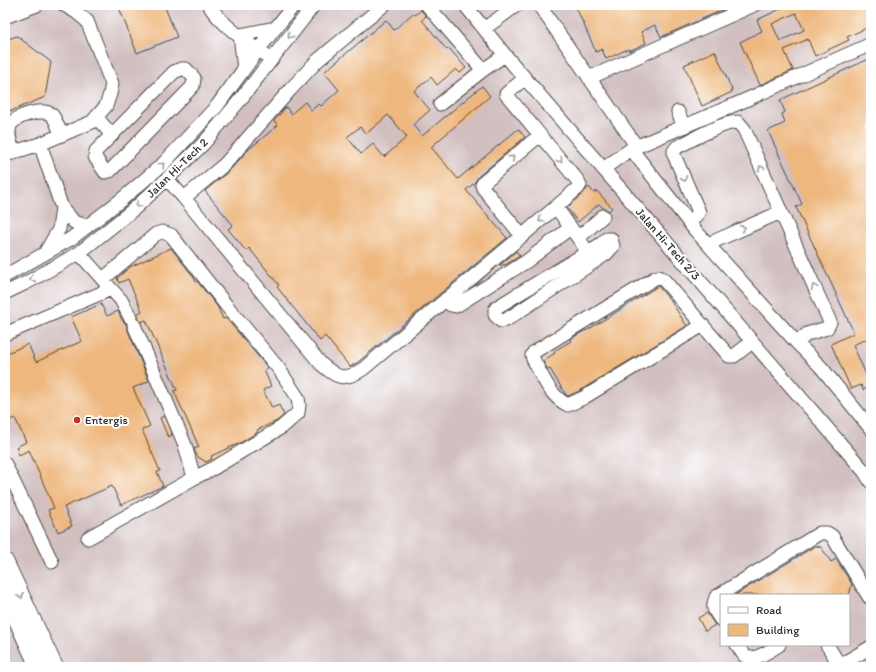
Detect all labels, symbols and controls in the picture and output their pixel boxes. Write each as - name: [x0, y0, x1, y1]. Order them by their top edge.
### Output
- one-way arrow: [287, 31, 294, 38]
- street label: Jalan Hi-Tech 2: [143, 135, 211, 201]
- one-way arrow: [556, 155, 563, 162]
- one-way arrow: [507, 156, 514, 163]
- one-way arrow: [157, 162, 165, 169]
- one-way arrow: [758, 164, 766, 172]
- one-way arrow: [680, 176, 688, 183]
- one-way arrow: [135, 200, 143, 208]
- street label: Jalan Hi-Tech 2/3: [633, 205, 704, 283]
- one-way arrow: [538, 215, 545, 222]
- one-way arrow: [739, 225, 747, 233]
- one-way arrow: [29, 275, 36, 282]
- one-way arrow: [811, 283, 819, 291]
- place label: Entergis: [85, 413, 128, 427]
- marker: Entergis: [72, 415, 82, 425]
- one-way arrow: [17, 592, 25, 599]
- legend: [720, 594, 850, 646]
- text: Road: [756, 603, 782, 617]
- text: Building: [756, 623, 800, 637]

